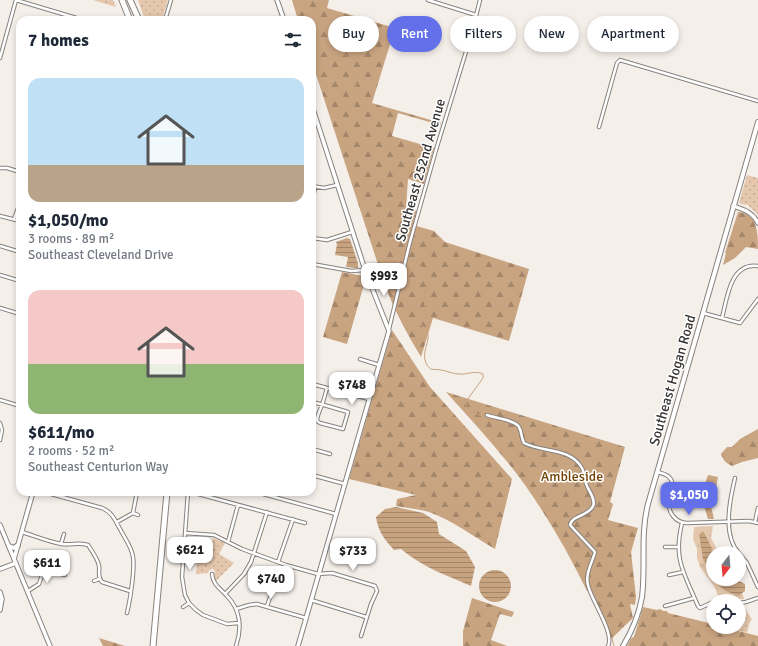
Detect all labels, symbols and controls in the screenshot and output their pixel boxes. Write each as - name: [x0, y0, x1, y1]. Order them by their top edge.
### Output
- chip: Buy: [328, 16, 379, 52]
- chip: Rent: [387, 16, 442, 52]
- chip: Filters: [450, 16, 516, 52]
- chip: New: [524, 16, 579, 52]
- chip: Apartment: [587, 16, 679, 52]
- icon: filters: [282, 29, 304, 51]
- text: 7 homes: [28, 30, 89, 51]
- street label: Southeast 252nd Avenue: [392, 97, 449, 244]
- icon: home: [130, 104, 202, 176]
- text: $1,050/mo: [28, 210, 108, 231]
- text: 3 rooms · 89 m²: [28, 231, 114, 247]
- text: Southeast Cleveland Drive: [28, 247, 173, 263]
- pin: $993: [360, 263, 408, 297]
- text: $993: [370, 268, 398, 284]
- street label: Southeast Hogan Road: [646, 313, 699, 448]
- icon: home: [130, 316, 202, 388]
- pin: $748: [328, 372, 376, 406]
- text: $748: [338, 377, 366, 393]
- text: $611/mo: [28, 422, 94, 443]
- text: 2 rooms · 52 m²: [28, 443, 114, 459]
- text: Southeast Centurion Way: [28, 459, 168, 475]
- park label: Ambleside: [541, 468, 603, 485]
- pin: $1,050: [656, 482, 722, 516]
- text: $1,050: [670, 487, 708, 503]
- pin: $621: [166, 537, 214, 571]
- pin: $733: [329, 538, 377, 572]
- text: $621: [176, 542, 204, 558]
- text: $733: [339, 543, 367, 559]
- north arrow: [706, 546, 746, 586]
- map controls: [706, 546, 746, 634]
- pin: $611: [23, 550, 71, 584]
- text: $611: [33, 555, 61, 571]
- pin: $740: [247, 566, 295, 600]
- text: $740: [257, 571, 285, 587]
- button: locate: [706, 594, 746, 634]

